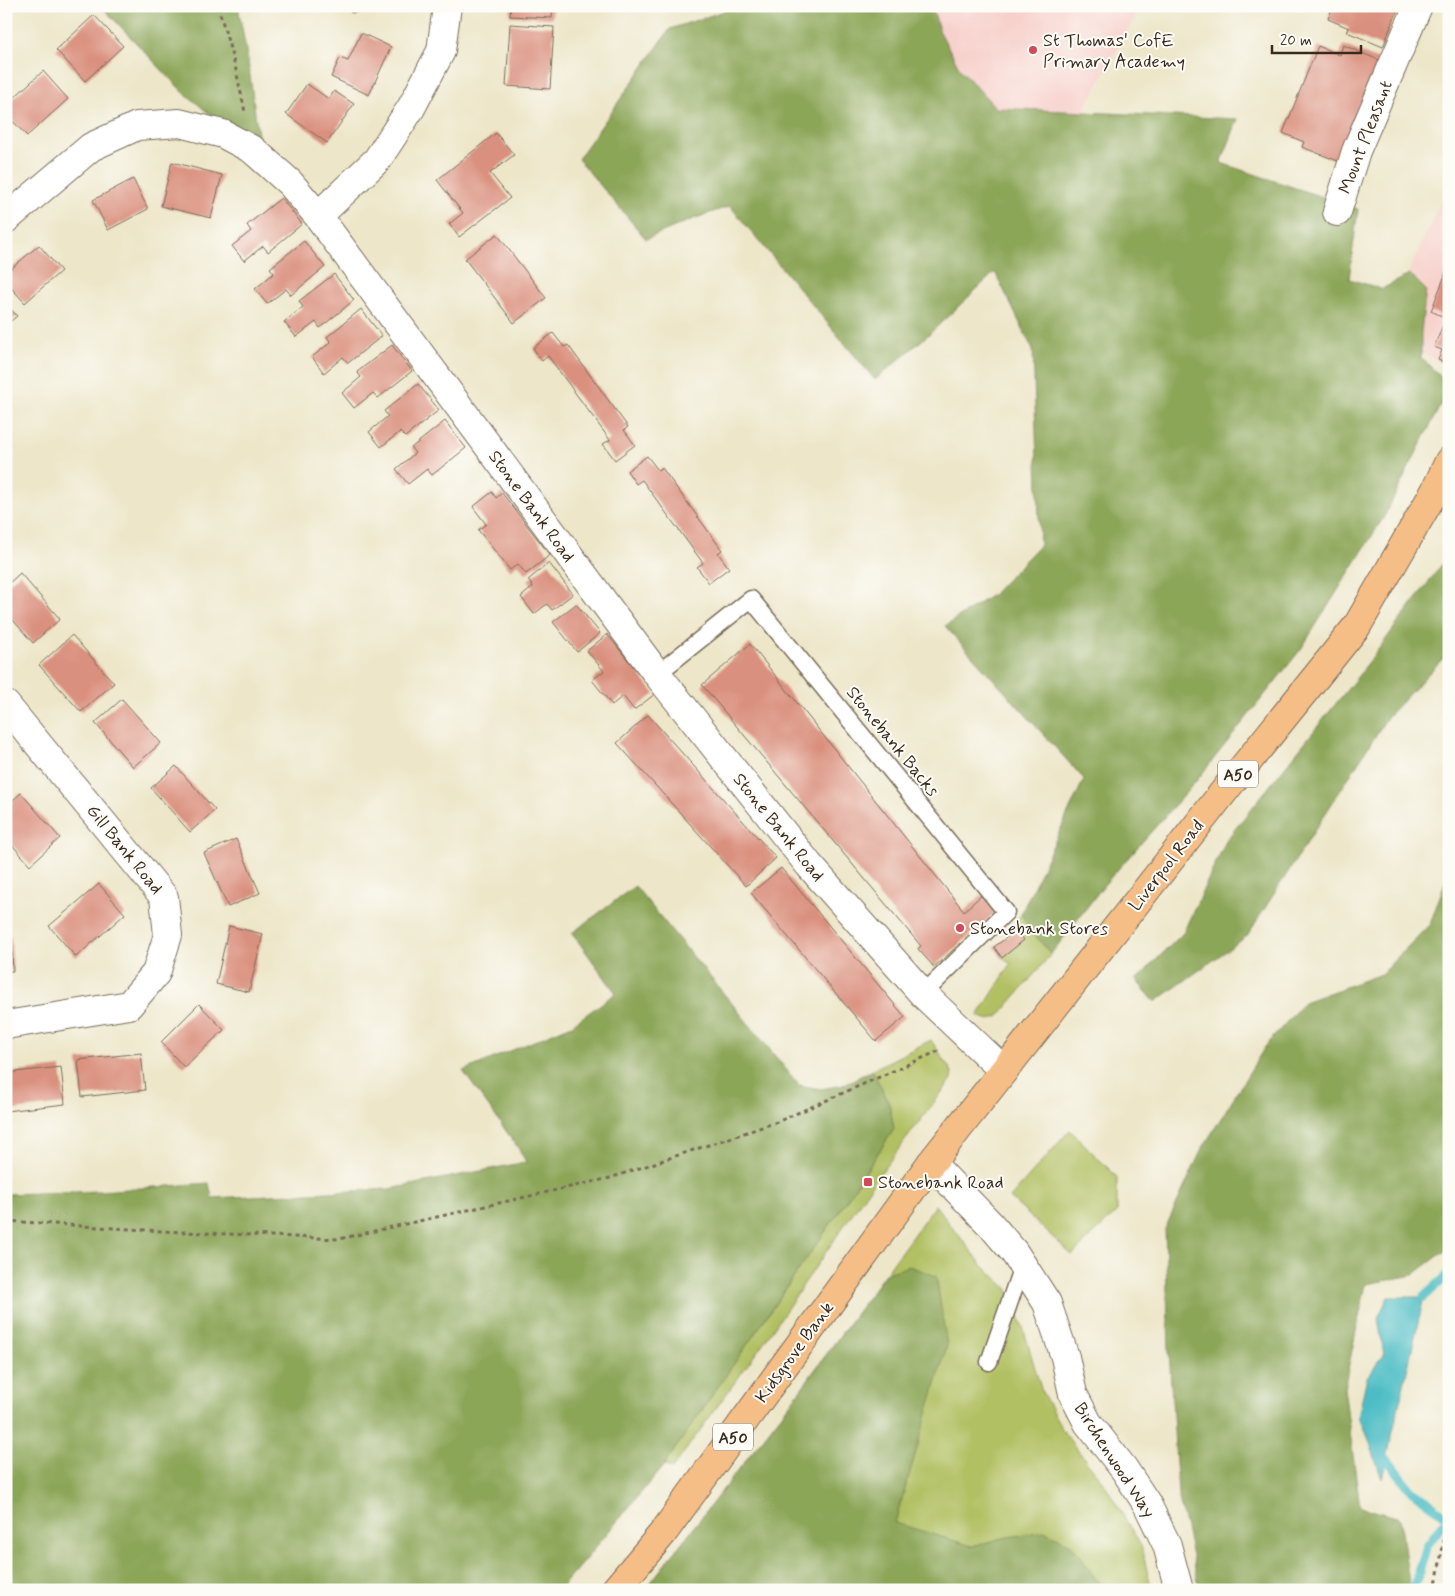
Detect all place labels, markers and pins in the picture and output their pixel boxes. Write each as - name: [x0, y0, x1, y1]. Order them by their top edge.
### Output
- place label: St Thomas' CofE Primary Academy: [1043, 29, 1185, 74]
- marker: St Thomas' CofE Primary Academy: [1027, 44, 1039, 56]
- place label: Stonebank Stores: [970, 917, 1108, 941]
- marker: Stonebank Stores: [954, 922, 966, 934]
- place label: Stonebank Road: [878, 1171, 1004, 1195]
- marker: Stonebank Road: [862, 1176, 874, 1188]

